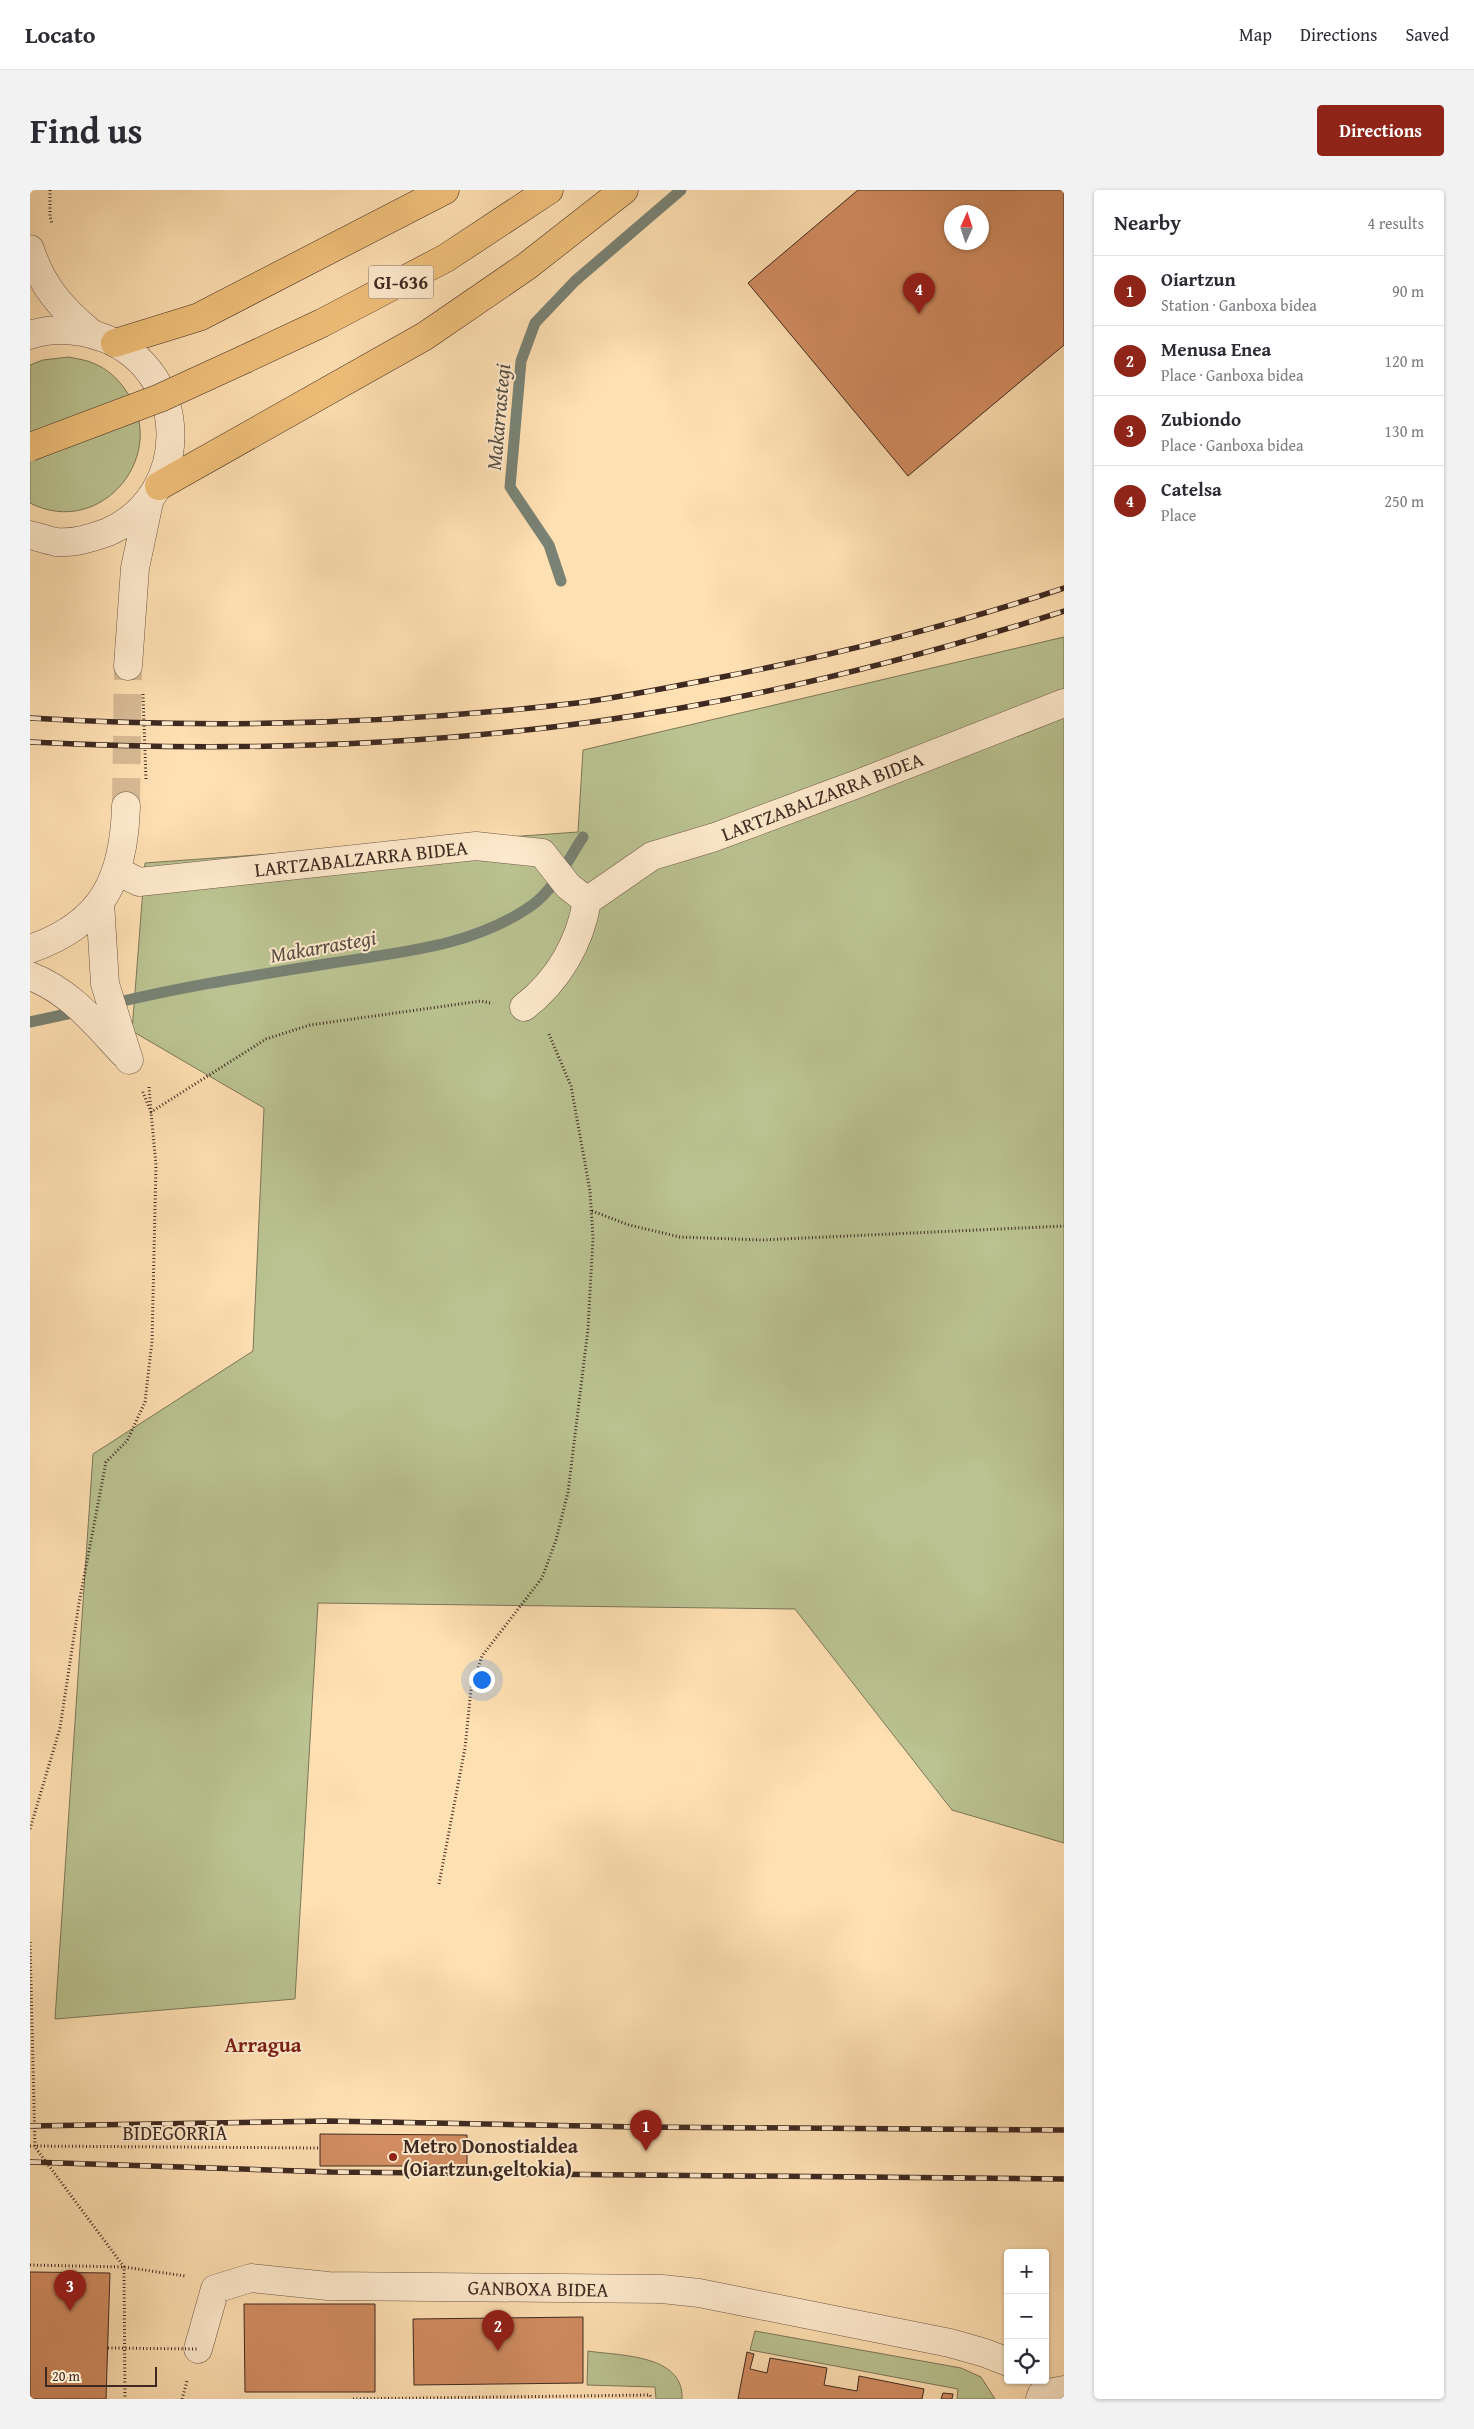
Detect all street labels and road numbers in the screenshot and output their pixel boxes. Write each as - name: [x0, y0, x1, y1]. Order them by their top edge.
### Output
- road number: GI-636: [368, 265, 434, 298]
- street label: LARTZABALZARRA BIDEA: [717, 744, 927, 848]
- street label: LARTZABALZARRA BIDEA: [253, 832, 469, 884]
- street label: BIDEGORRIA: [123, 2118, 228, 2147]
- street label: GANBOXA BIDEA: [467, 2272, 609, 2304]

